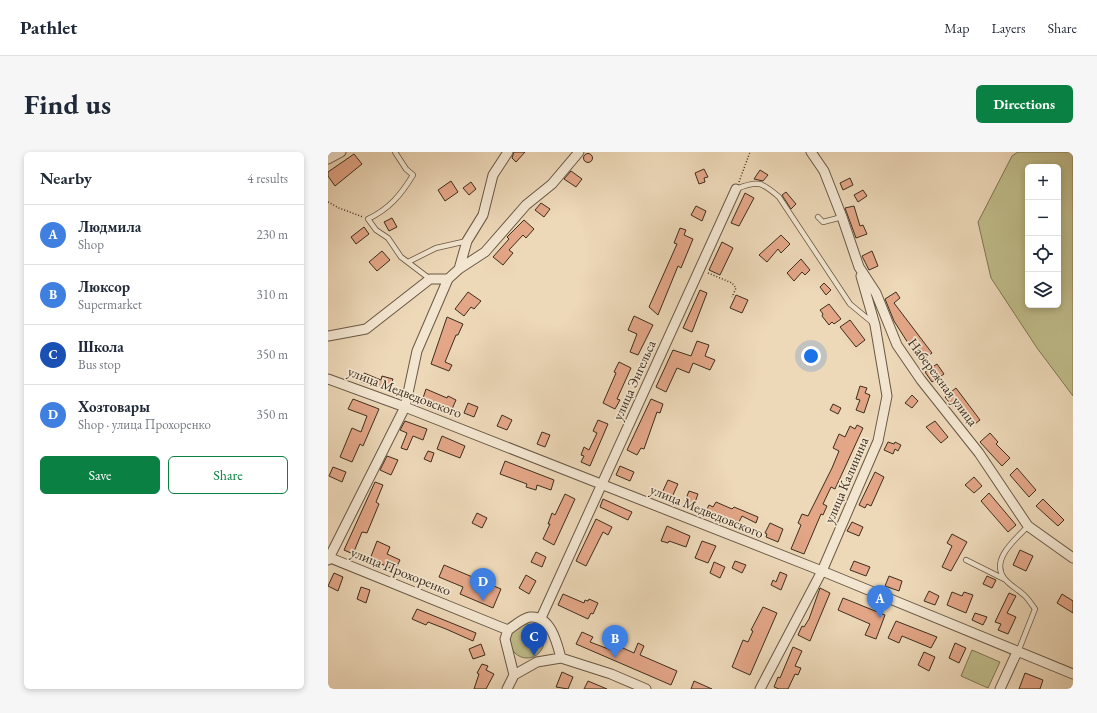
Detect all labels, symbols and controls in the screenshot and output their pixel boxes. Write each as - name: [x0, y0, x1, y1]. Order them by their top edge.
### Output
- text: Pathlet: [20, 15, 77, 40]
- text: Map: [944, 19, 969, 37]
- text: Layers: [991, 19, 1026, 37]
- text: Share: [1048, 19, 1077, 37]
- button: Directions: [976, 85, 1073, 123]
- text: Find us: [24, 86, 111, 122]
- map controls: [1025, 164, 1061, 308]
- button: +: [1025, 164, 1061, 200]
- text: Nearby: [40, 167, 92, 189]
- text: 4 results: [247, 170, 288, 187]
- button: −: [1025, 200, 1061, 236]
- text: Людмила: [78, 217, 141, 236]
- text: A: [48, 226, 58, 243]
- text: 230 m: [257, 226, 288, 243]
- text: Shop: [78, 236, 104, 253]
- button: locate: [1025, 236, 1061, 272]
- button: layers: [1025, 272, 1061, 308]
- text: Люксор: [78, 277, 130, 296]
- text: B: [49, 286, 57, 303]
- text: 310 m: [257, 286, 288, 303]
- text: Supermarket: [78, 296, 142, 313]
- street label: Набережная улица: [904, 334, 982, 430]
- text: Школа: [78, 337, 124, 356]
- street label: улица Энгельса: [608, 337, 660, 423]
- text: C: [48, 346, 58, 363]
- text: 350 m: [257, 346, 288, 363]
- your location: [801, 346, 821, 366]
- text: Bus stop: [78, 356, 121, 373]
- street label: улица Медведовского: [345, 362, 465, 422]
- text: Хозтовары: [78, 397, 150, 416]
- text: D: [48, 406, 58, 423]
- text: 350 m: [257, 406, 288, 423]
- text: Shop · улица Прохоренко: [78, 416, 211, 433]
- street label: улица Калинина: [820, 434, 872, 526]
- button: Save: [40, 456, 160, 494]
- button: Share: [168, 456, 288, 494]
- street label: улица Медведовского: [648, 480, 767, 542]
- street label: улица Прохоренко: [348, 543, 454, 599]
- pin: D: [470, 568, 496, 601]
- pin: A: [867, 585, 893, 618]
- pin: C: [521, 623, 547, 656]
- pin: B: [602, 625, 628, 658]

